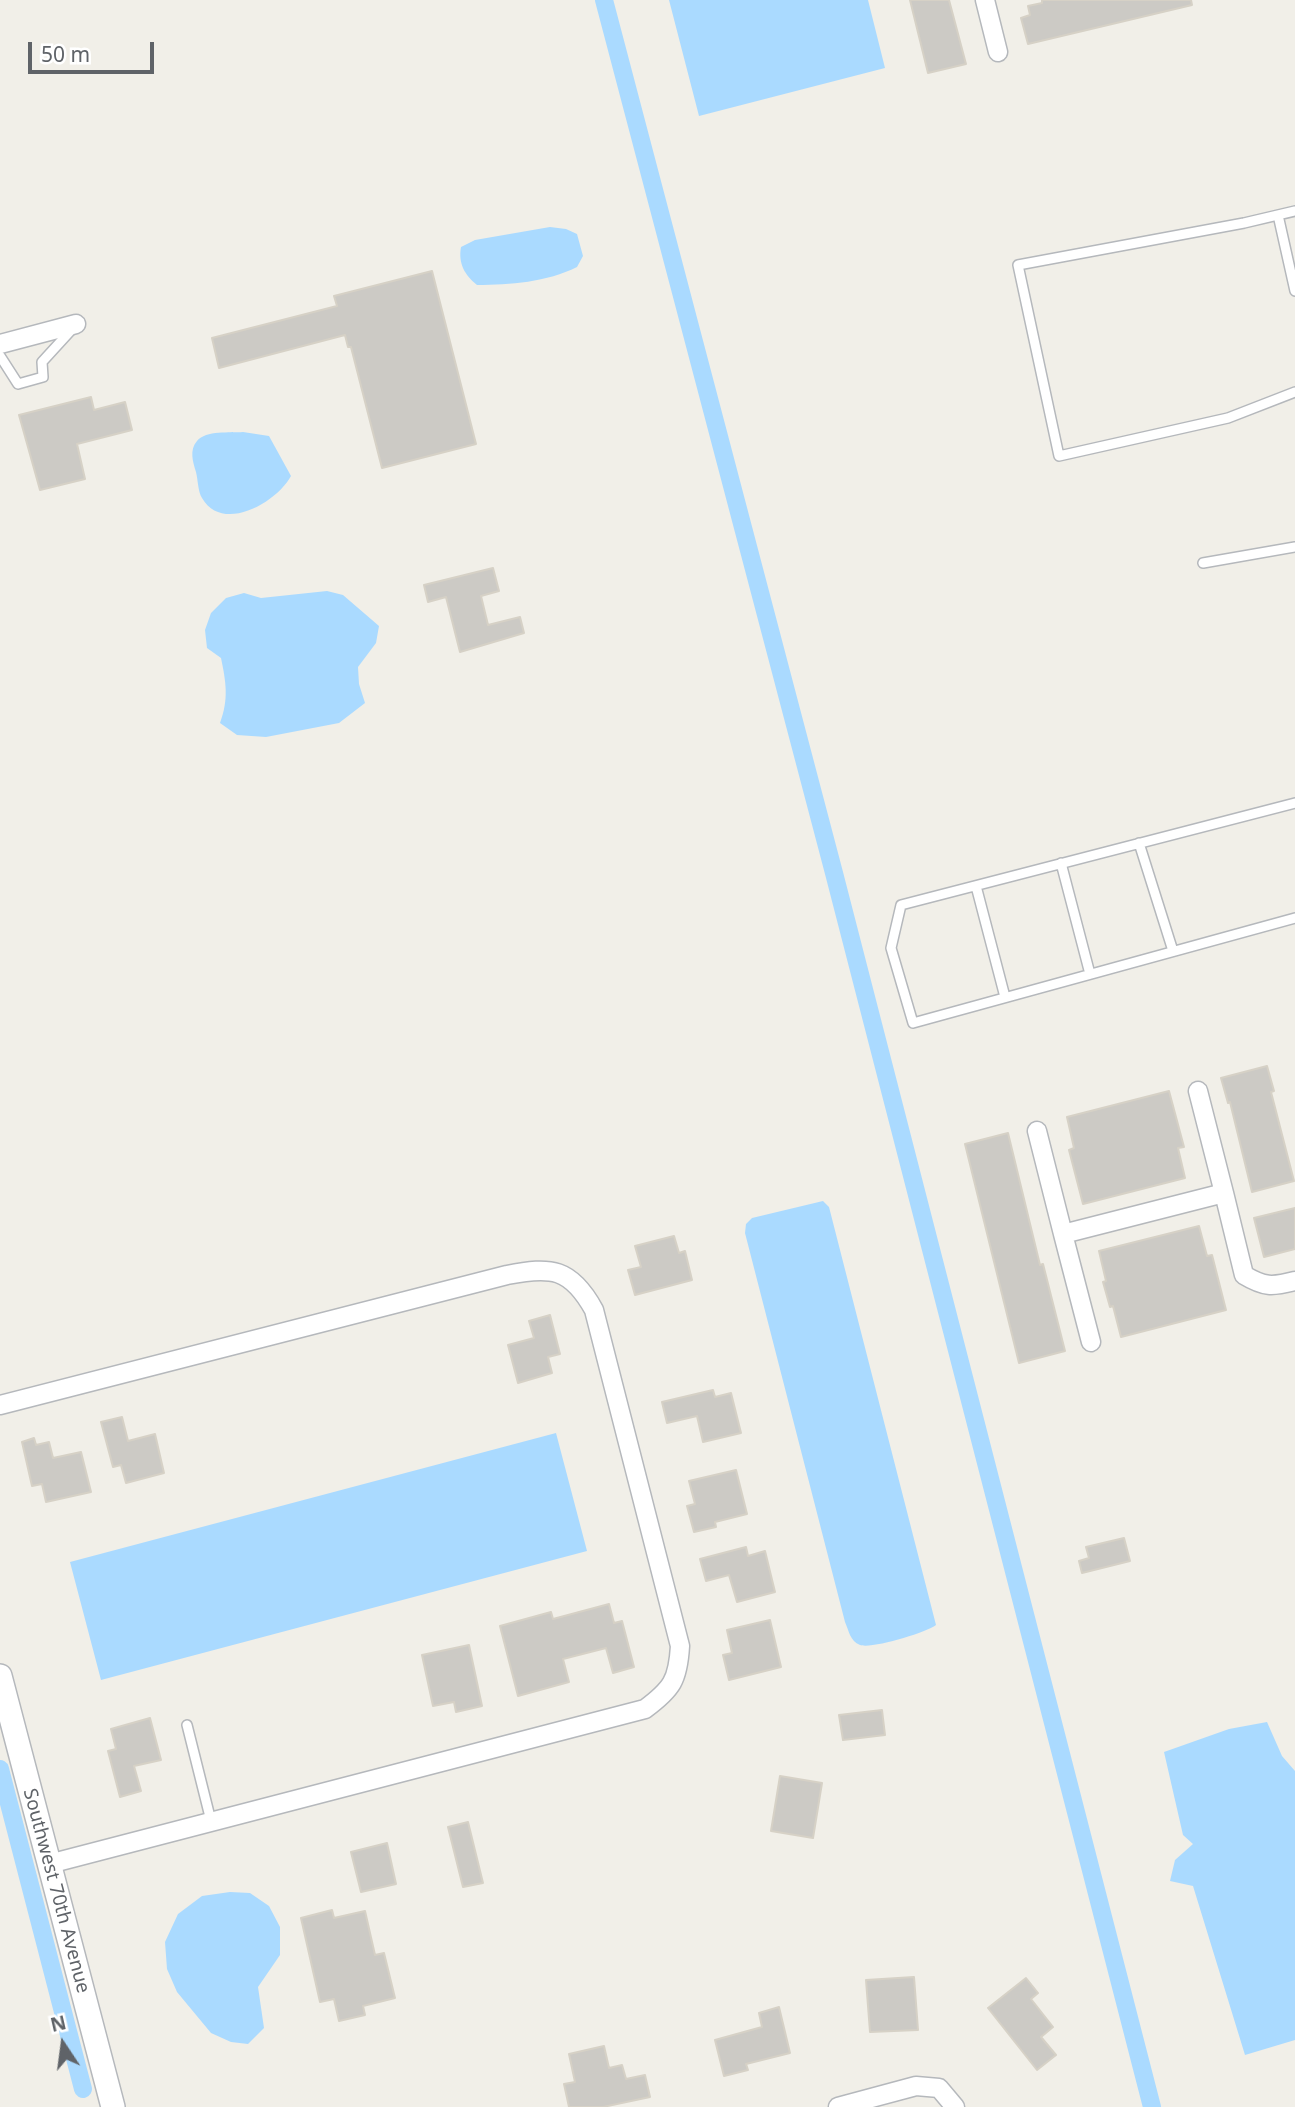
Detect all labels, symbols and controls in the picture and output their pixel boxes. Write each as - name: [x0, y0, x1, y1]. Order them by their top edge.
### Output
- scale bar: [32, 28, 158, 72]
- text: 50 m: [41, 40, 90, 68]
- street label: Southwest 70th Avenue: [18, 1786, 94, 1996]
- north arrow: [28, 2009, 98, 2079]
- text: N: [48, 2009, 69, 2038]

